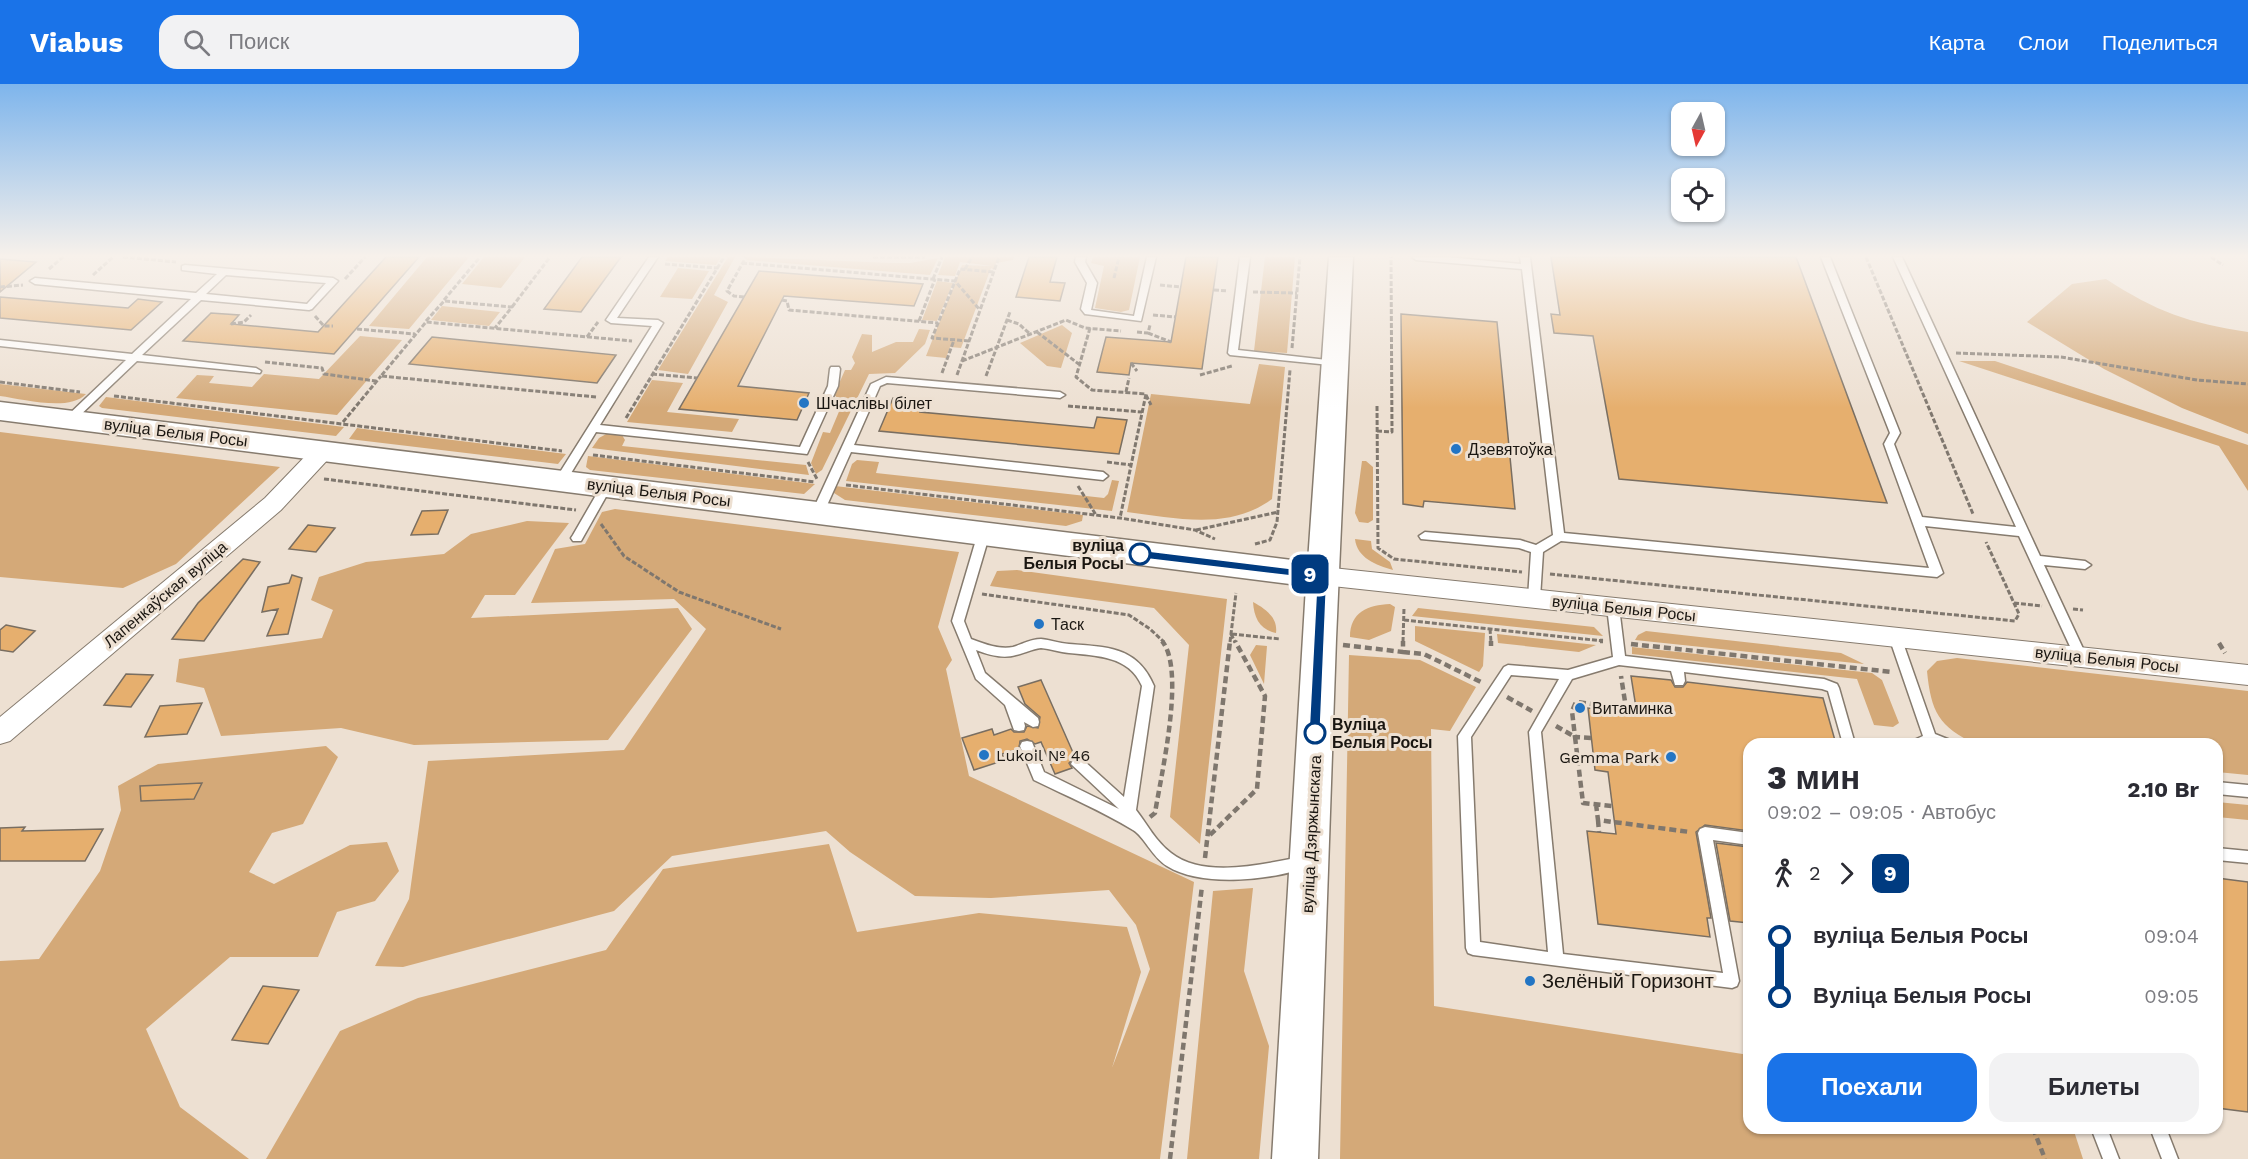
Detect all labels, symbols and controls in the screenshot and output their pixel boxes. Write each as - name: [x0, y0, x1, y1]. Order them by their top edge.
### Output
- search box: [159, 15, 579, 69]
- text: Viabus: [30, 26, 123, 59]
- icon: search: [180, 26, 213, 59]
- text: Поиск: [228, 29, 289, 54]
- text: Карта: [1929, 30, 1985, 55]
- text: Слои: [2018, 30, 2069, 55]
- text: Поделиться: [2102, 30, 2218, 55]
- north arrow: [1671, 102, 1725, 156]
- map controls: [1671, 102, 1725, 222]
- button: locate: [1671, 168, 1725, 222]
- place label: Шчаслівы білет: [816, 394, 933, 413]
- marker: Шчаслівы білет: [797, 396, 811, 410]
- street label: вуліца Белыя Росы: [103, 414, 249, 451]
- place label: Дзевятоўка: [1468, 440, 1553, 459]
- marker: Дзевятоўка: [1449, 442, 1463, 456]
- street label: вуліца Белыя Росы: [586, 474, 732, 511]
- place label: вуліца Белыя Росы: [1023, 536, 1124, 573]
- street label: Лапенкаўская вуліца: [100, 537, 231, 652]
- marker: вуліца Белыя Росы: [1129, 543, 1151, 565]
- line badge: 9: [1290, 554, 1330, 594]
- text: 9: [1304, 562, 1316, 587]
- street label: вуліца Белыя Росы: [1551, 592, 1697, 625]
- place label: Таск: [1051, 615, 1085, 634]
- marker: Таск: [1032, 617, 1046, 631]
- street label: вуліца Белыя Росы: [2034, 643, 2180, 676]
- place label: Витаминка: [1592, 699, 1673, 718]
- marker: Витаминка: [1573, 701, 1587, 715]
- place label: Вуліца Белыя Росы: [1332, 715, 1433, 752]
- marker: Вуліца Белыя Росы: [1304, 722, 1326, 744]
- place label: Lukoil № 46: [996, 746, 1090, 765]
- marker: Lukoil № 46: [977, 748, 991, 762]
- place label: Gemma Park: [1559, 748, 1659, 767]
- marker: Gemma Park: [1664, 750, 1678, 764]
- street label: вуліца Дзяржынскага: [1298, 754, 1325, 913]
- text: 3 мин: [1767, 758, 1860, 797]
- text: 2.10 Br: [2127, 777, 2199, 802]
- text: 09:02 – 09:05 · Автобус: [1767, 800, 1996, 824]
- icon: walk: [1767, 857, 1800, 890]
- icon: forward: [1830, 857, 1863, 890]
- text: 2: [1809, 861, 1821, 885]
- text: 9: [1884, 861, 1897, 886]
- text: вуліца Белыя Росы: [1813, 923, 2029, 948]
- text: 09:04: [2144, 924, 2199, 948]
- place label: Зелёный Горизонт: [1542, 969, 1714, 993]
- marker: Зелёный Горизонт: [1523, 974, 1537, 988]
- text: Вуліца Белыя Росы: [1813, 983, 2031, 1008]
- text: 09:05: [2144, 984, 2199, 1008]
- button: Поехали: [1767, 1053, 1977, 1122]
- button: Билеты: [1989, 1053, 2199, 1122]

